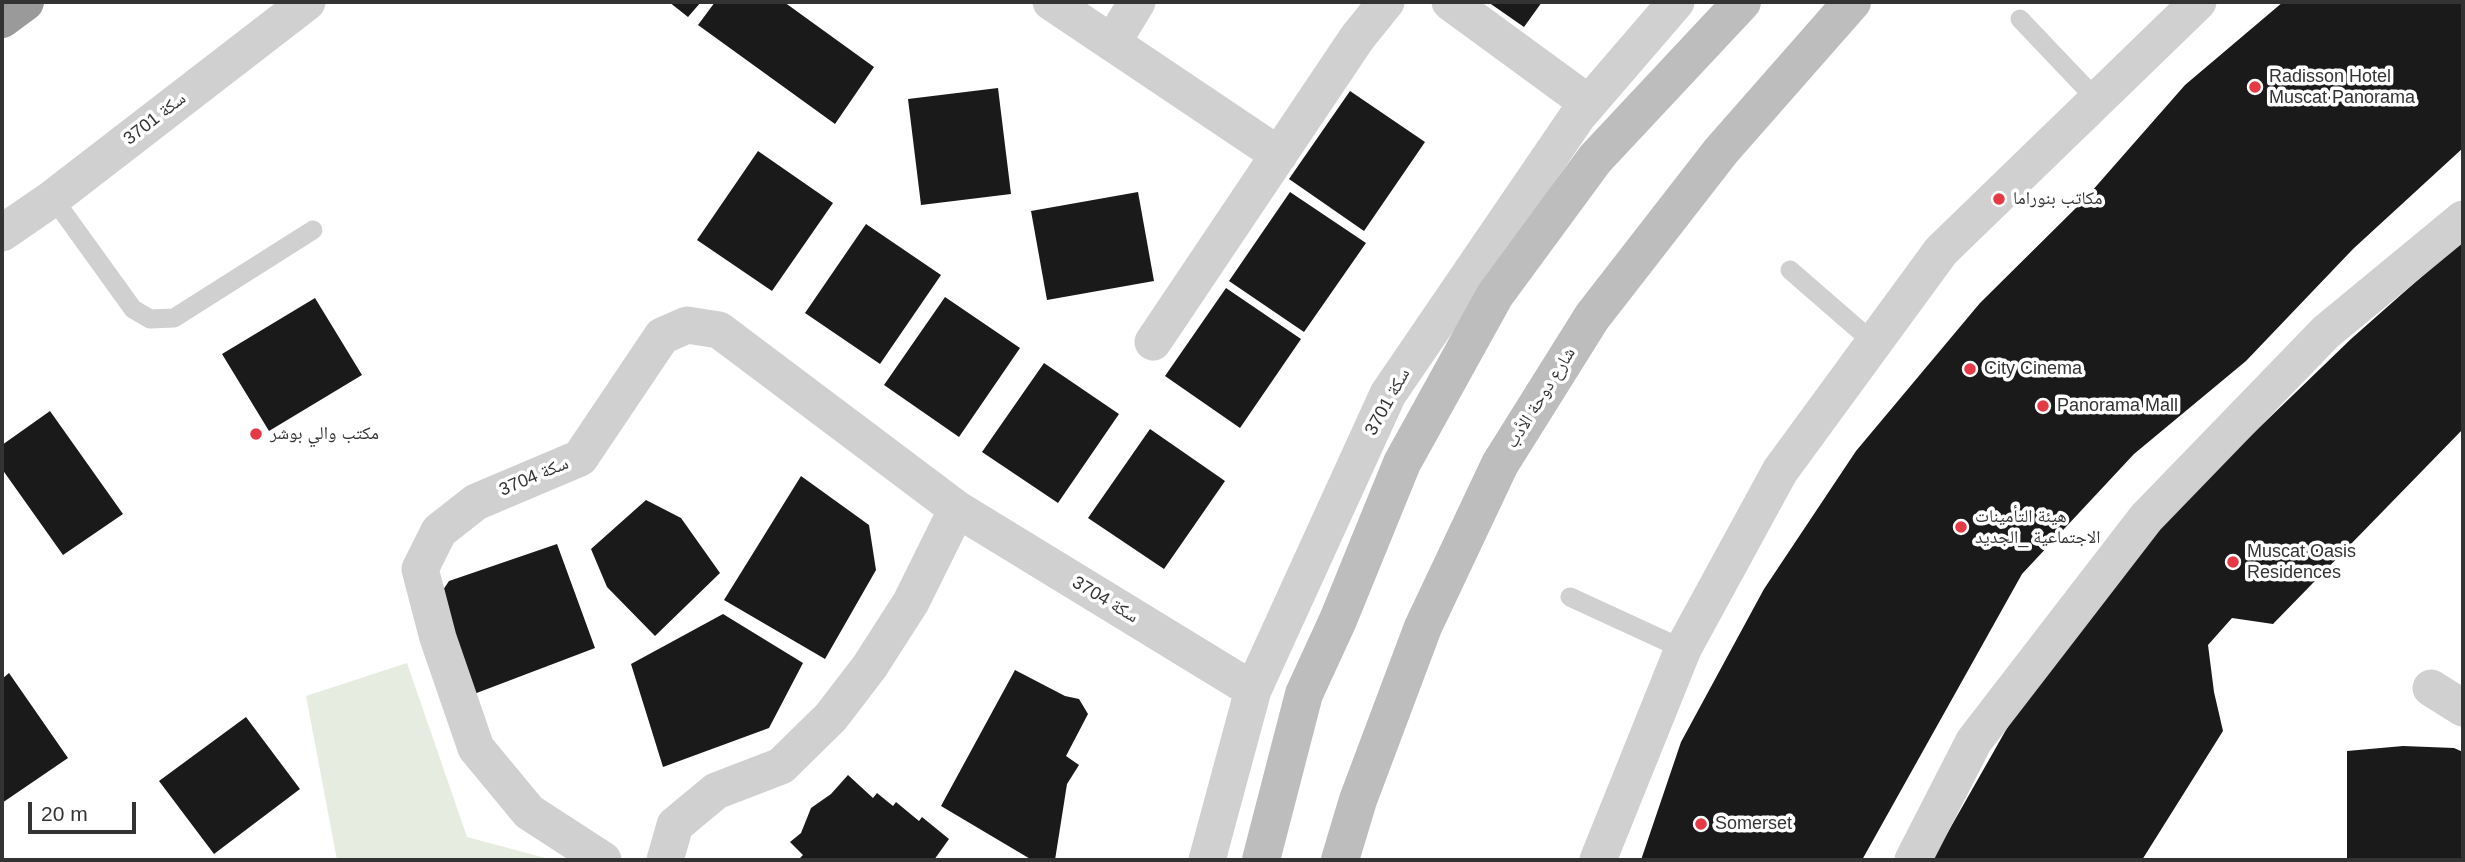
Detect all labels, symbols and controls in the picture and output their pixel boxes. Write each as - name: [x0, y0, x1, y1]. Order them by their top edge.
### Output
- place label: Radisson Hotel Muscat Panorama: [2269, 66, 2415, 108]
- marker: Radisson Hotel Muscat Panorama: [2247, 79, 2263, 95]
- street label: سكة 3701: [119, 88, 191, 150]
- place label: مكاتب بنوراما: [2013, 188, 2103, 210]
- marker: مكاتب بنوراما: [1991, 191, 2007, 207]
- street label: شارع دوحة الأدب: [1501, 344, 1581, 452]
- place label: City Cinema: [1984, 358, 2082, 380]
- marker: City Cinema: [1962, 361, 1978, 377]
- street label: سكة 3701: [1361, 365, 1415, 439]
- place label: Panorama Mall: [2057, 395, 2178, 417]
- marker: Panorama Mall: [2035, 398, 2051, 414]
- place label: مكتب والي بوشر: [270, 423, 379, 445]
- marker: مكتب والي بوشر: [248, 426, 264, 442]
- street label: سكة 3704: [496, 453, 572, 501]
- place label: هيئة التأمينات الاجتماعية _الجديد: [1975, 506, 2101, 548]
- marker: هيئة التأمينات الاجتماعية _الجديد: [1953, 519, 1969, 535]
- place label: Muscat Oasis Residences: [2247, 541, 2356, 584]
- marker: Muscat Oasis Residences: [2225, 554, 2241, 570]
- street label: سكة 3704: [1068, 572, 1142, 628]
- scale bar: [32, 788, 140, 832]
- text: 20 m: [41, 802, 88, 825]
- place label: Somerset: [1715, 813, 1792, 835]
- marker: Somerset: [1693, 816, 1709, 832]

